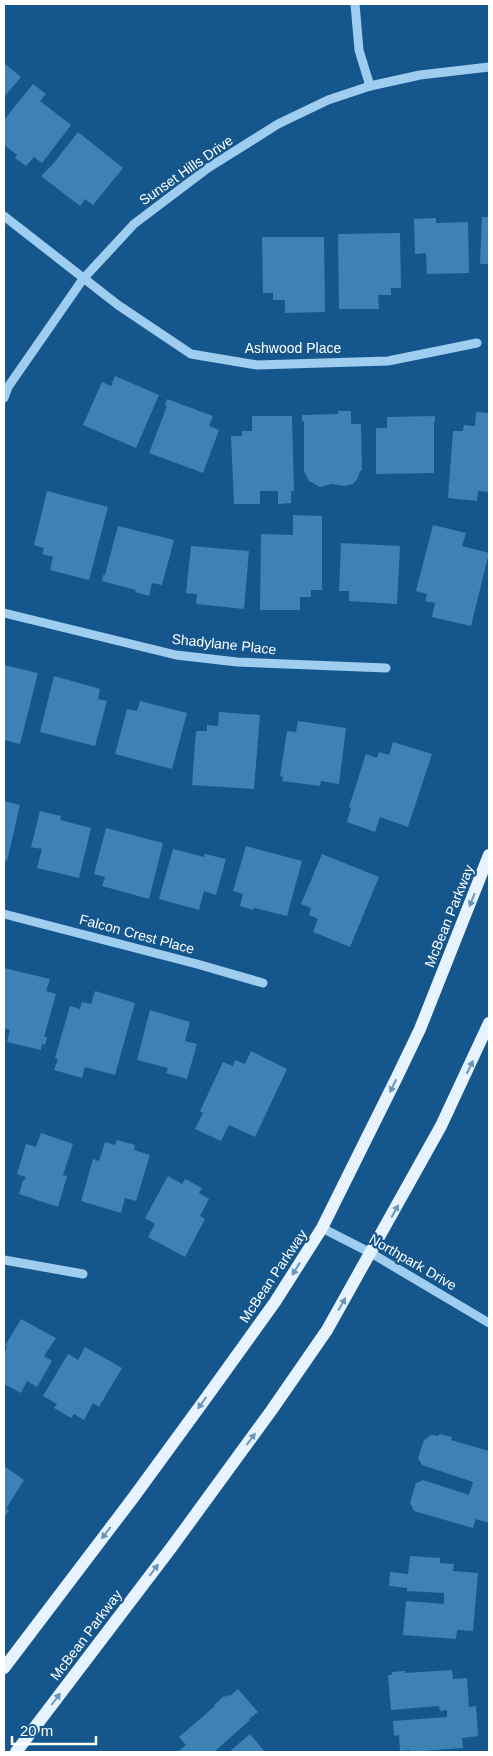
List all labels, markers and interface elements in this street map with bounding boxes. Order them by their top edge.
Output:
street label: Sunset Hills Drive [136,132,236,208]
street label: Ashwood Place [245,340,341,356]
street label: Shadylane Place [171,631,277,657]
street label: McBean Parkway [421,863,477,969]
one-way arrow [467,893,475,907]
street label: Falcon Crest Place [78,911,196,957]
one-way arrow [466,1060,474,1074]
one-way arrow [389,1079,397,1093]
one-way arrow [390,1204,399,1217]
street label: McBean Parkway [236,1226,310,1326]
street label: Northpark Drive [367,1231,460,1294]
one-way arrow [291,1263,300,1276]
one-way arrow [337,1298,346,1311]
one-way arrow [197,1396,208,1409]
one-way arrow [246,1432,256,1446]
one-way arrow [101,1526,111,1540]
one-way arrow [149,1564,160,1577]
street label: McBean Parkway [47,1587,125,1683]
one-way arrow [51,1693,62,1706]
scale bar [12,1714,96,1746]
text: 20 m [20,1722,53,1739]

